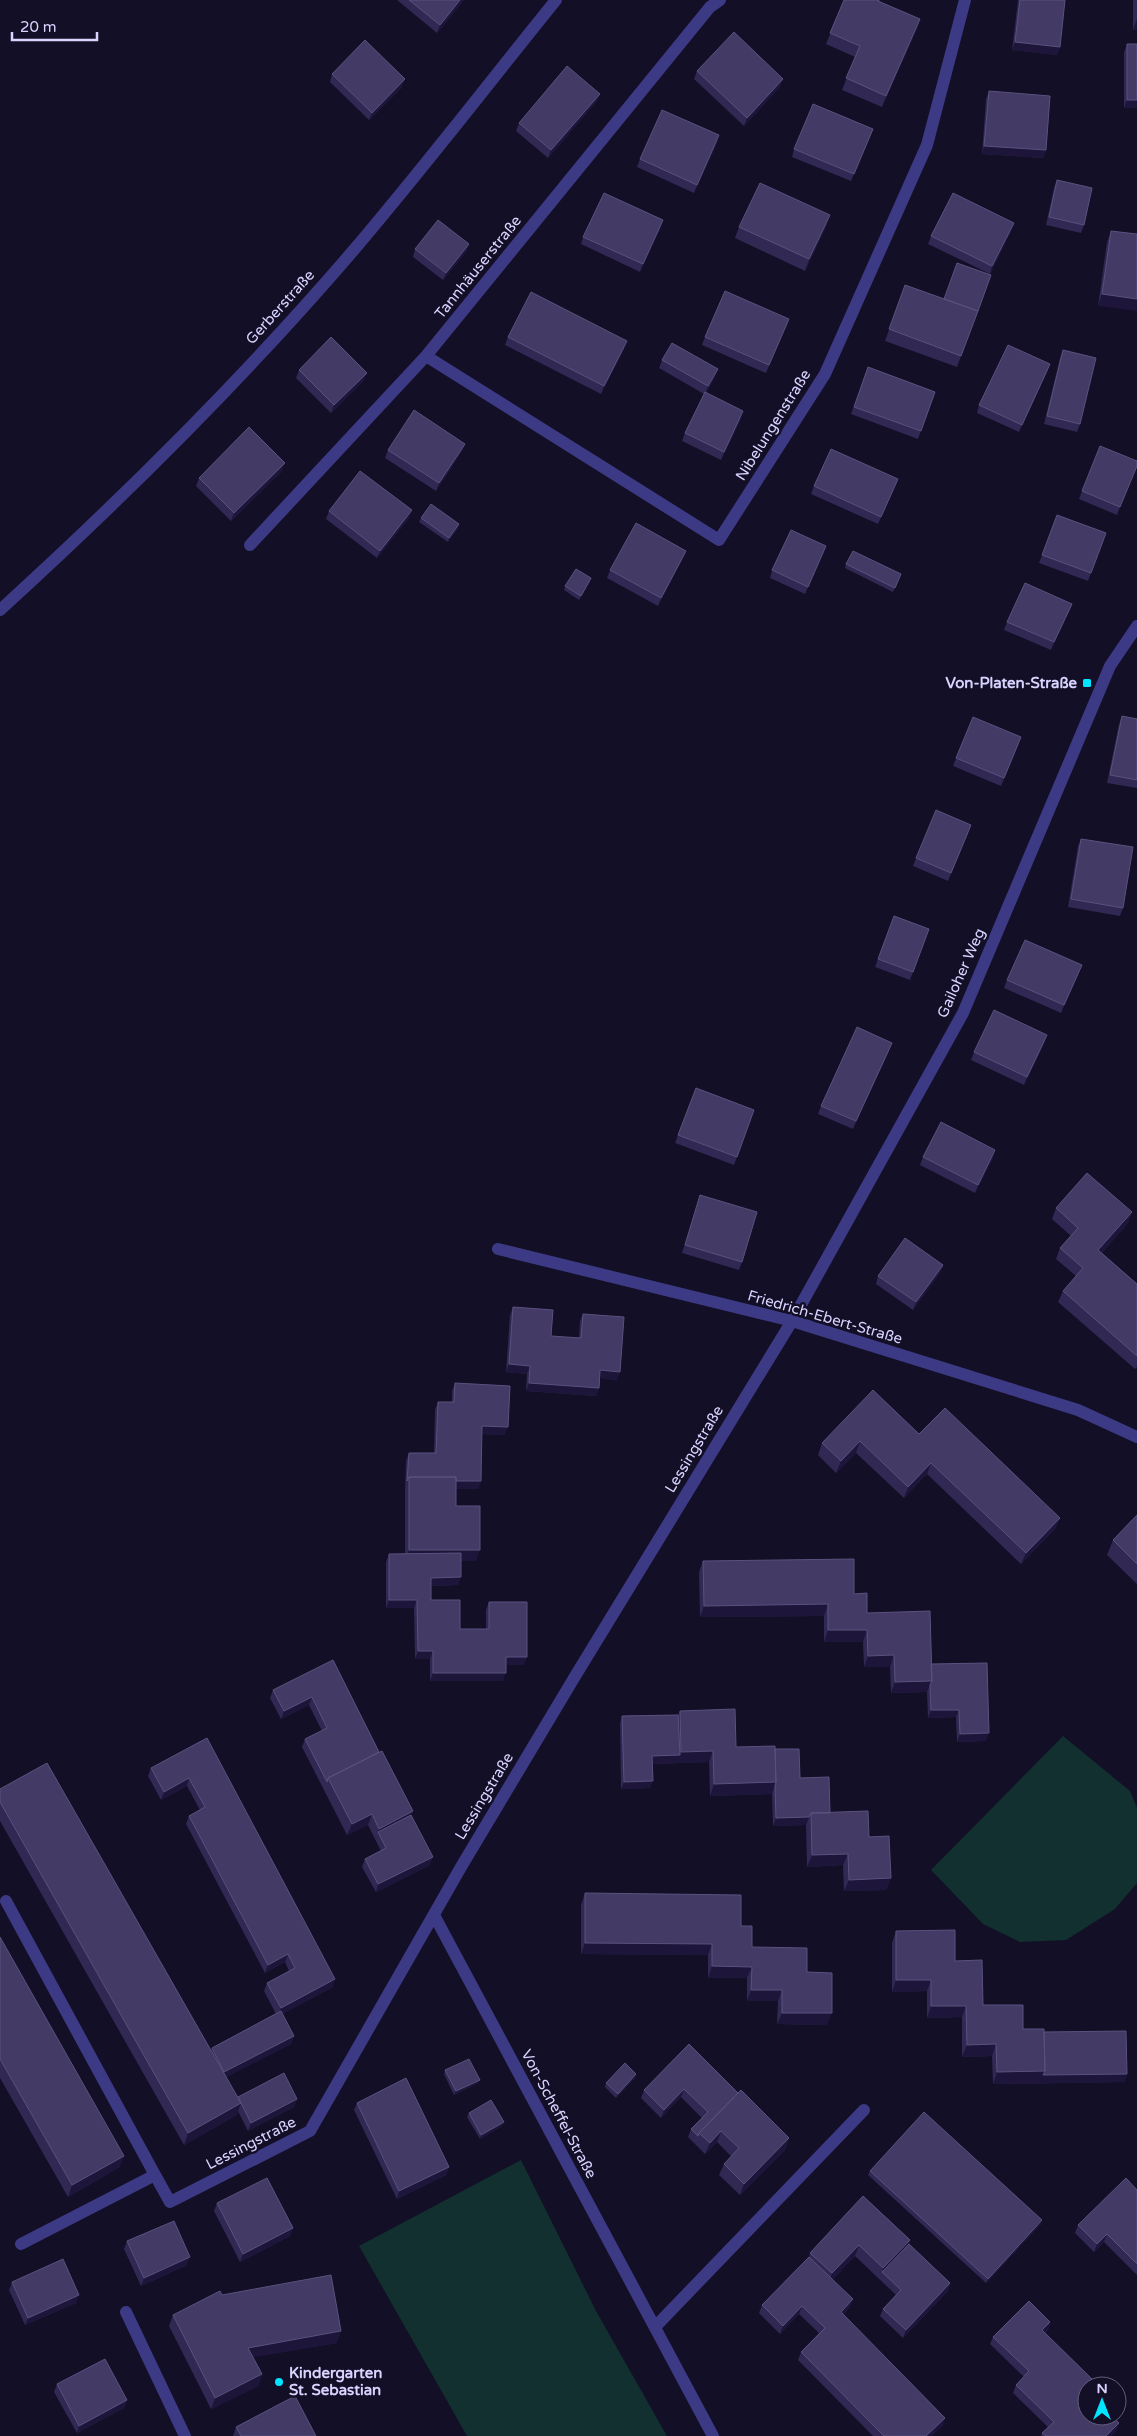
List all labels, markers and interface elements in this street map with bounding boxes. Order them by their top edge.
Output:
scale bar [12,10,98,42]
text: 20 m [20,18,57,36]
street label: Tannhäuserstraße [431,212,525,322]
street label: Gerberstraße [242,266,318,348]
street label: Nibelungenstraße [732,366,814,484]
place label: Von-Platen-Straße [946,674,1078,692]
marker: Von-Platen-Straße [1081,677,1093,689]
street label: Gailoher Weg [933,925,989,1021]
street label: Friedrich-Ebert-Straße [746,1286,904,1348]
street label: Lessingstraße [661,1402,727,1496]
street label: Lessingstraße [451,1749,517,1843]
street label: Von-Scheffel-Straße [517,2047,601,2181]
street label: Lessingstraße [203,2113,299,2173]
place label: Kindergarten St. Sebastian [289,2364,382,2399]
marker: Kindergarten St. Sebastian [273,2376,285,2388]
north arrow [1077,2376,1127,2426]
text: N [1096,2380,1108,2397]

